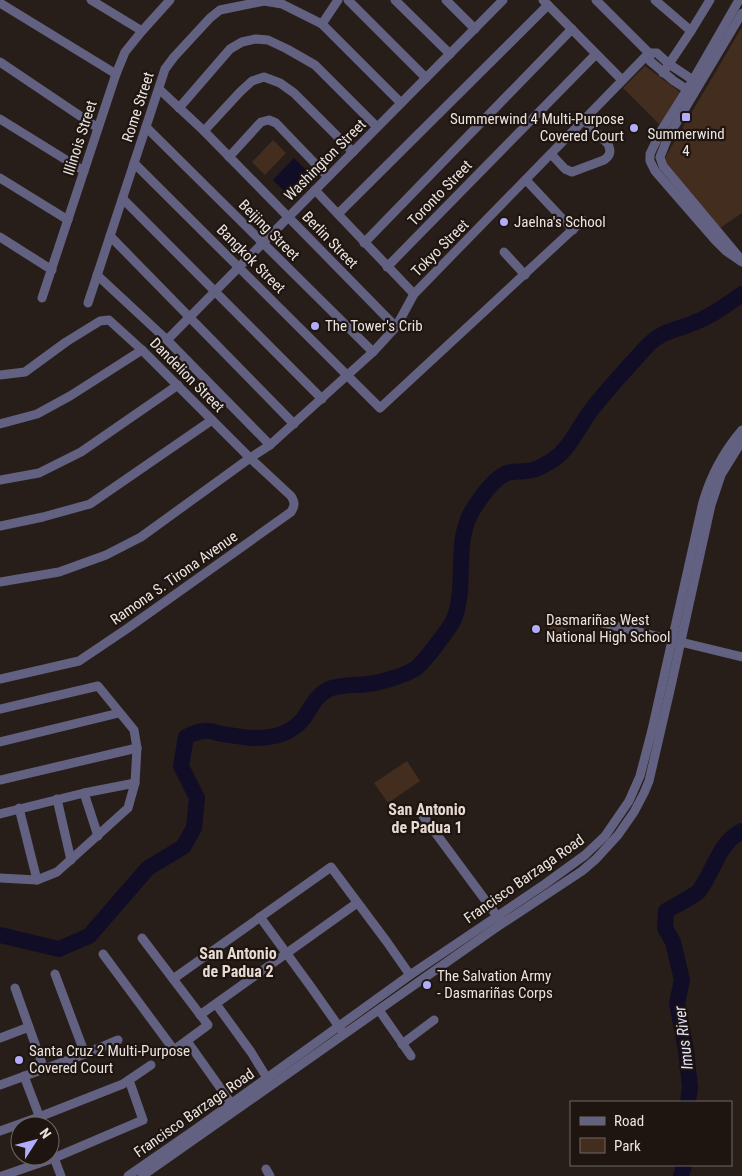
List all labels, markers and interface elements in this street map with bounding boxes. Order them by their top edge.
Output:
street label: Rome Street [118,70,158,144]
street label: Illinois Street [59,98,101,178]
place label: Summerwind 4 Multi-Purpose Covered Court [450,110,624,145]
marker: Summerwind 4 [680,111,692,123]
street label: Washington Street [280,115,370,205]
marker: Summerwind 4 Multi-Purpose Covered Court [628,122,640,134]
place label: Summerwind 4 [647,125,725,160]
street label: Toronto Street [404,156,476,230]
street label: Beijing Street [235,196,303,264]
street label: Berlin Street [298,208,362,272]
place label: Jaelna's School [514,213,606,231]
street label: Tokyo Street [408,216,472,280]
marker: Jaelna's School [498,216,510,228]
street label: Bangkok Street [213,221,289,297]
place label: The Tower's Crib [325,317,423,335]
marker: The Tower's Crib [309,320,321,332]
street label: Dandelion Street [146,334,228,416]
street label: Ramona S. Tirona Avenue [107,527,241,629]
place label: Dasmariñas West National High School [546,611,671,646]
marker: Dasmariñas West National High School [530,623,542,635]
district label: San Antonio de Padua 1 [388,800,466,837]
street label: Francisco Barzaga Road [460,831,588,927]
district label: San Antonio de Padua 2 [199,944,277,981]
place label: The Salvation Army - Dasmariñas Corps [437,967,553,1002]
marker: The Salvation Army - Dasmariñas Corps [421,979,433,991]
water label: Imus River [670,1004,697,1071]
place label: Santa Cruz 2 Multi-Purpose Covered Court [29,1042,190,1077]
marker: Santa Cruz 2 Multi-Purpose Covered Court [13,1054,25,1066]
street label: Francisco Barzaga Road [130,1065,258,1161]
legend [570,1101,732,1166]
text: Road [614,1112,644,1130]
north arrow [10,1116,60,1166]
text: N [37,1125,55,1142]
text: Park [614,1137,641,1155]

